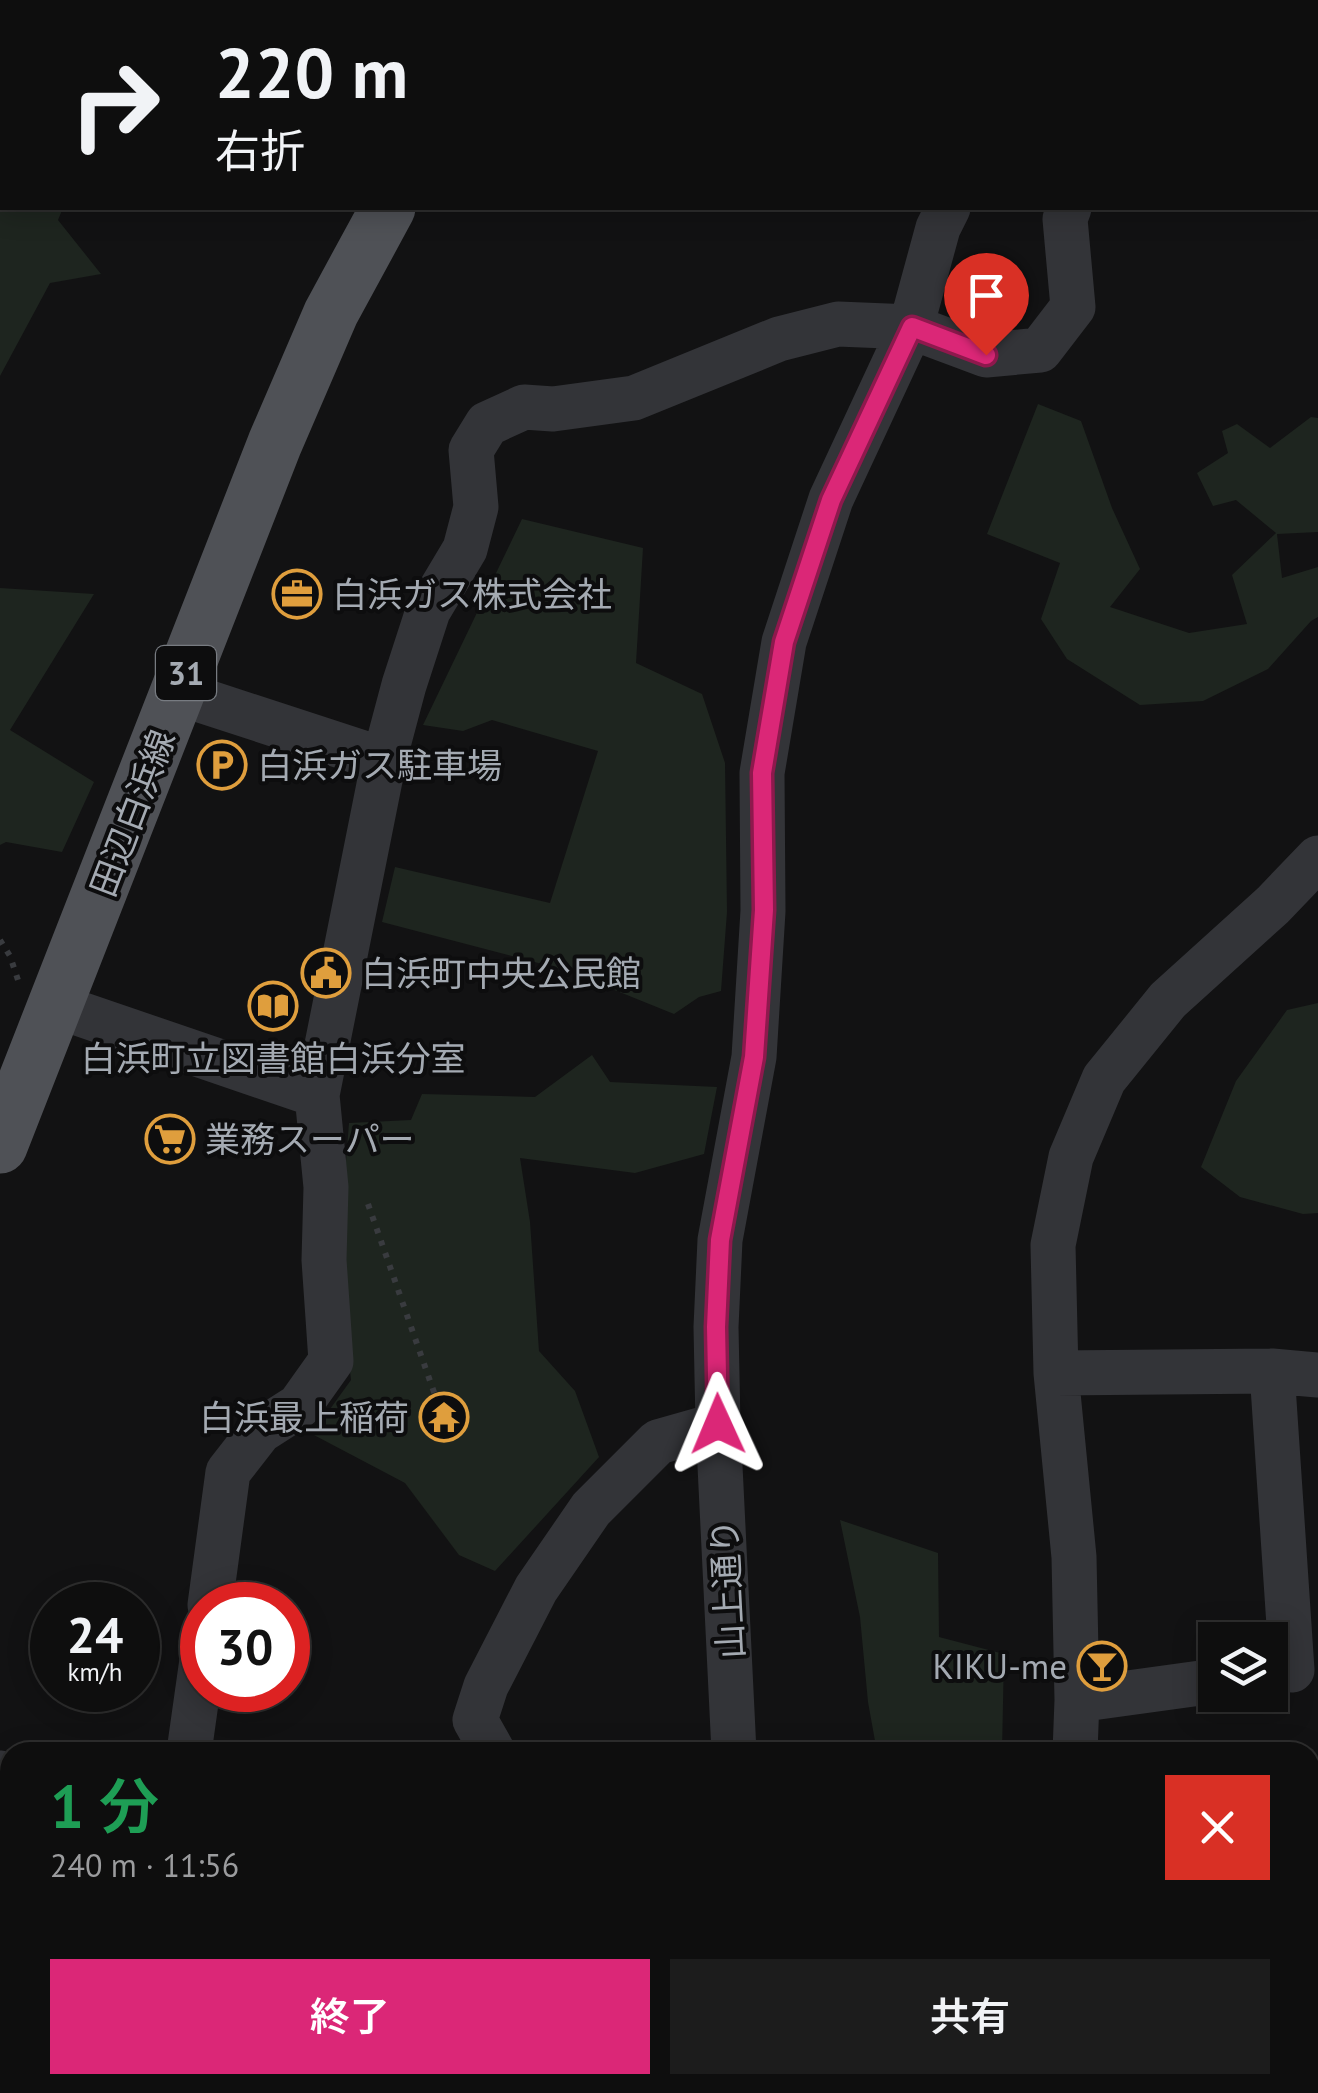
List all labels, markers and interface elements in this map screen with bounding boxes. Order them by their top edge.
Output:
text: 220 m [215,27,408,117]
icon: right [50,40,180,170]
text: 右折 [215,121,305,179]
pin [944,253,1029,356]
icon: arrive [959,268,1014,323]
office icon: 白浜ガス株式会社 [271,568,323,620]
place label: 白浜ガス株式会社 [332,571,612,617]
road number: 31 [156,646,216,700]
street label: 田辺白浜線 [79,723,185,903]
parking icon: 白浜ガス駐車場 [196,739,248,791]
place label: 白浜ガス駐車場 [257,742,502,788]
public building icon: 白浜町中央公民館 [300,947,352,999]
place label: 白浜町中央公民館 [361,950,641,996]
library icon: 白浜町立図書館白浜分室 [247,980,299,1032]
place label: 白浜町立図書館白浜分室 [80,1035,466,1081]
supermarket icon: 業務スーパー [144,1113,196,1165]
place label: 業務スーパー [205,1116,415,1162]
position arrow [666,1372,770,1476]
temple icon: 白浜最上稲荷 [418,1391,470,1443]
place label: 白浜最上稲荷 [199,1394,409,1440]
street label: 山上通り [700,1518,754,1660]
speed limit sign: 30 [180,1582,310,1712]
text: 24 [67,1602,123,1667]
map controls [1198,1622,1288,1712]
button: layers [1198,1622,1288,1712]
bar icon: KIKU-me [1076,1640,1128,1692]
place label: KIKU-me [932,1643,1067,1689]
text: km/h [68,1656,122,1688]
text: 1 分 [50,1767,159,1845]
button: close [1165,1775,1270,1880]
text: 240 m · 11:56 [50,1844,239,1886]
button: 終了 [50,1959,650,2074]
button: 共有 [670,1959,1270,2074]

